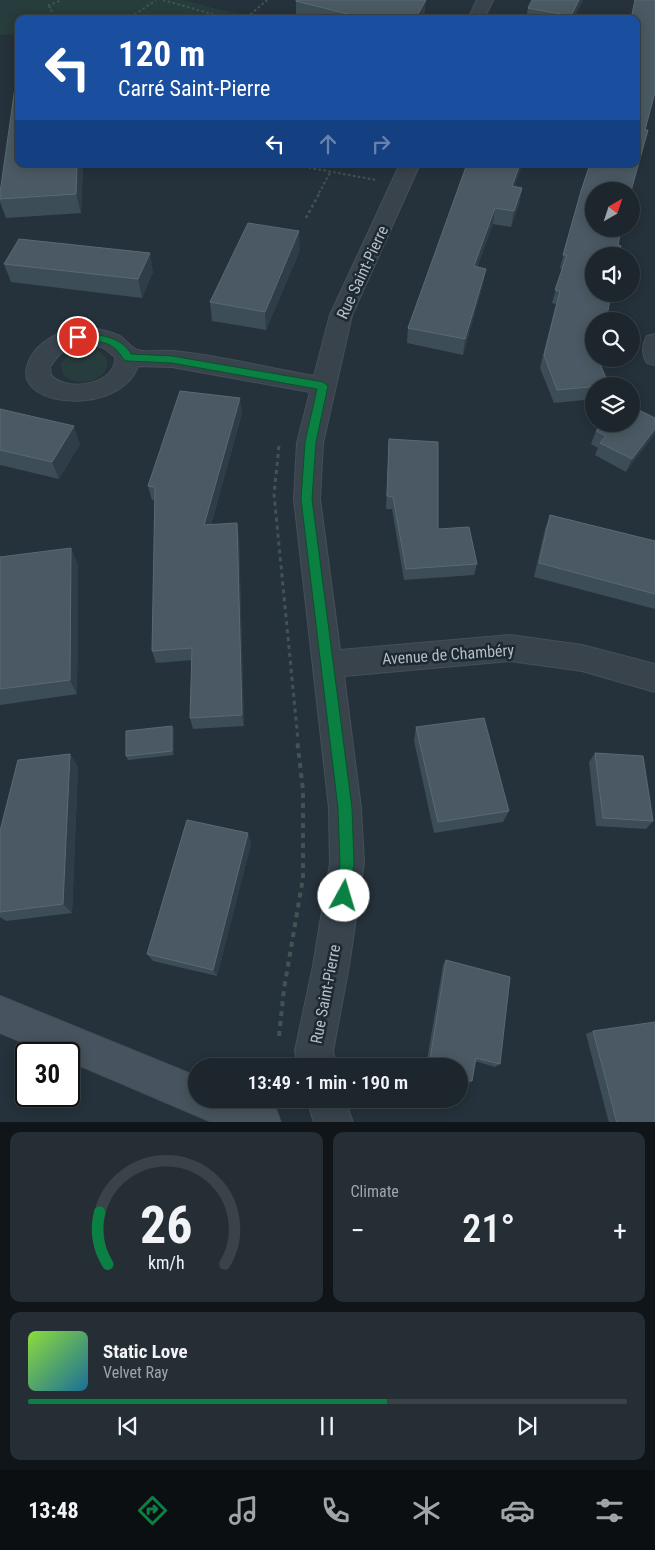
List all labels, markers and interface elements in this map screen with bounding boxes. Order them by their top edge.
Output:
text: 120 m [118,34,205,75]
icon: left [35,35,100,100]
text: Carré Saint-Pierre [118,76,270,101]
icon: left [261,130,289,158]
icon: ahead [314,130,342,158]
icon: right [367,130,395,158]
north arrow [585,182,640,238]
map controls [585,182,640,432]
street label: Rue Saint-Pierre [333,223,392,322]
button: sound [585,247,640,302]
button: search [585,312,640,367]
pin [57,316,99,358]
icon: arrive [64,323,92,351]
button: layers [585,377,640,432]
street label: Avenue de Chambéry [381,640,515,669]
position arrow [317,869,369,921]
street label: Rue Saint-Pierre [307,943,344,1045]
speed limit sign: 30 [15,1042,80,1107]
text: 13:49 · 1 min · 190 m [248,1071,408,1094]
text: Climate [351,1182,399,1201]
text: 26 [140,1195,193,1256]
text: 21° [462,1207,515,1251]
text: − [351,1214,365,1247]
text: + [613,1214,627,1247]
text: km/h [148,1252,185,1273]
text: Static Love [103,1340,188,1363]
text: Velvet Ray [103,1363,168,1382]
icon: previous [114,1412,142,1440]
icon: pause [313,1412,341,1440]
icon: next [513,1412,541,1440]
icon: directions [135,1493,170,1528]
icon: music [226,1493,261,1528]
icon: phone [318,1493,353,1528]
icon: climate [409,1493,444,1528]
icon: car [500,1493,535,1528]
icon: filters [592,1493,627,1528]
text: 13:48 [28,1498,79,1523]

